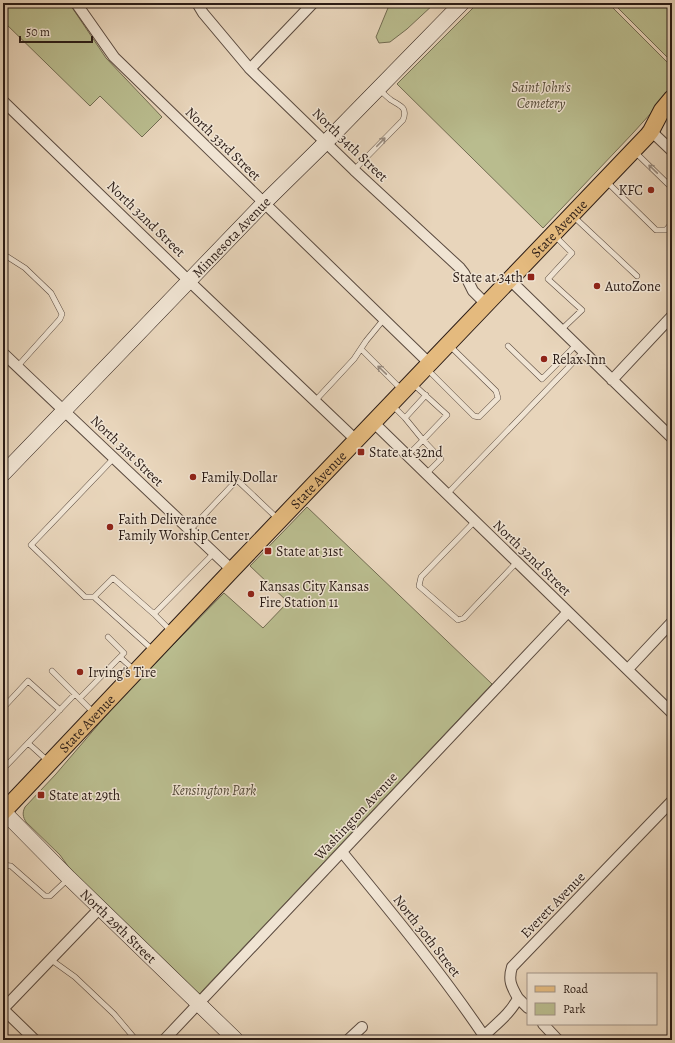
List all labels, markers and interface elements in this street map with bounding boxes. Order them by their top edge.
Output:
scale bar [20,18,92,44]
text: 50 m [26,24,50,40]
park label: Saint John's Cemetery [511,78,571,113]
street label: North 33rd Street [181,103,265,185]
street label: North 34th Street [308,104,392,186]
one-way arrow [377,137,386,147]
one-way arrow [648,164,658,174]
street label: North 32nd Street [103,177,190,261]
place label: KFC [618,181,643,200]
marker: KFC [646,185,656,195]
street label: Minnesota Avenue [188,192,275,282]
street label: State Avenue [526,195,591,262]
place label: State at 34th [453,268,524,287]
marker: State at 34th [526,272,536,282]
place label: AutoZone [604,277,661,296]
marker: AutoZone [592,281,602,291]
place label: Relax Inn [552,350,606,369]
marker: Relax Inn [539,354,549,364]
one-way arrow [377,365,387,375]
street label: North 31st Street [86,411,168,491]
place label: State at 32nd [369,443,443,462]
street label: State Avenue [286,446,351,513]
marker: State at 32nd [356,447,366,457]
place label: Family Dollar [201,468,278,487]
marker: Family Dollar [188,472,198,482]
place label: Faith Deliverance Family Worship Center [118,510,250,545]
street label: North 32nd Street [489,516,576,600]
marker: Faith Deliverance Family Worship Center [105,522,115,532]
place label: State at 31st [276,542,343,561]
marker: State at 31st [263,546,273,556]
place label: Kansas City Kansas Fire Station 11 [259,577,369,612]
marker: Kansas City Kansas Fire Station 11 [246,589,256,599]
place label: Irving's Tire [88,663,156,682]
marker: Irving's Tire [75,667,85,677]
street label: State Avenue [55,690,119,757]
street label: Washington Avenue [310,768,402,865]
park label: Kensington Park [172,781,256,800]
place label: State at 29th [49,786,121,805]
marker: State at 29th [36,790,46,800]
street label: Everett Avenue [517,868,589,942]
street label: North 29th Street [76,885,161,968]
street label: North 30th Street [389,891,465,981]
legend [527,973,657,1025]
text: Road [563,981,589,997]
text: Park [563,1001,586,1017]

